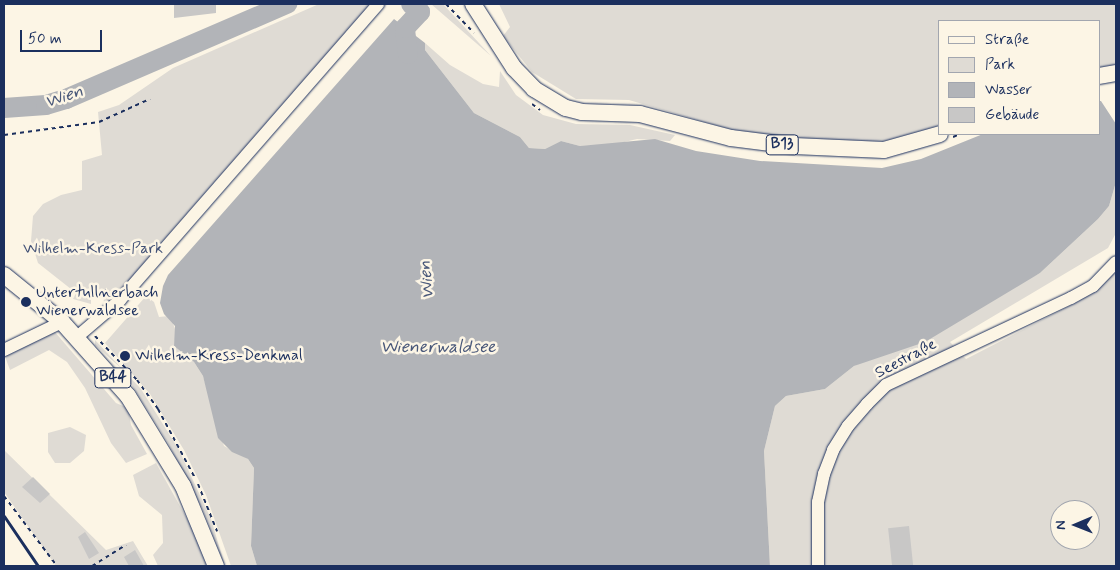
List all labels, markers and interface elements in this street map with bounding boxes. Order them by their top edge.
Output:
scale bar [22,20,105,52]
legend [938,20,1100,135]
text: 50 m [28,29,62,49]
text: Straße [985,30,1029,50]
text: Park [985,55,1015,75]
text: Wasser [985,80,1032,100]
water label: Wien [42,81,86,113]
text: Gebäude [985,105,1039,125]
road number: B13 [764,132,800,158]
park label: Wilhelm-Kress-Park [23,239,163,259]
water label: Wien [415,260,439,300]
place label: Untertullnerbach Wienerwaldsee [36,283,159,321]
marker: Untertullnerbach Wienerwaldsee [20,296,32,308]
street label: Seestraße [872,335,940,383]
water label: Wienerwaldsee [380,336,496,358]
place label: Wilhelm-Kress-Denkmal [135,346,303,366]
marker: Wilhelm-Kress-Denkmal [119,350,131,362]
road number: B44 [94,366,132,390]
north arrow [1050,500,1100,550]
text: N [1052,520,1070,530]

